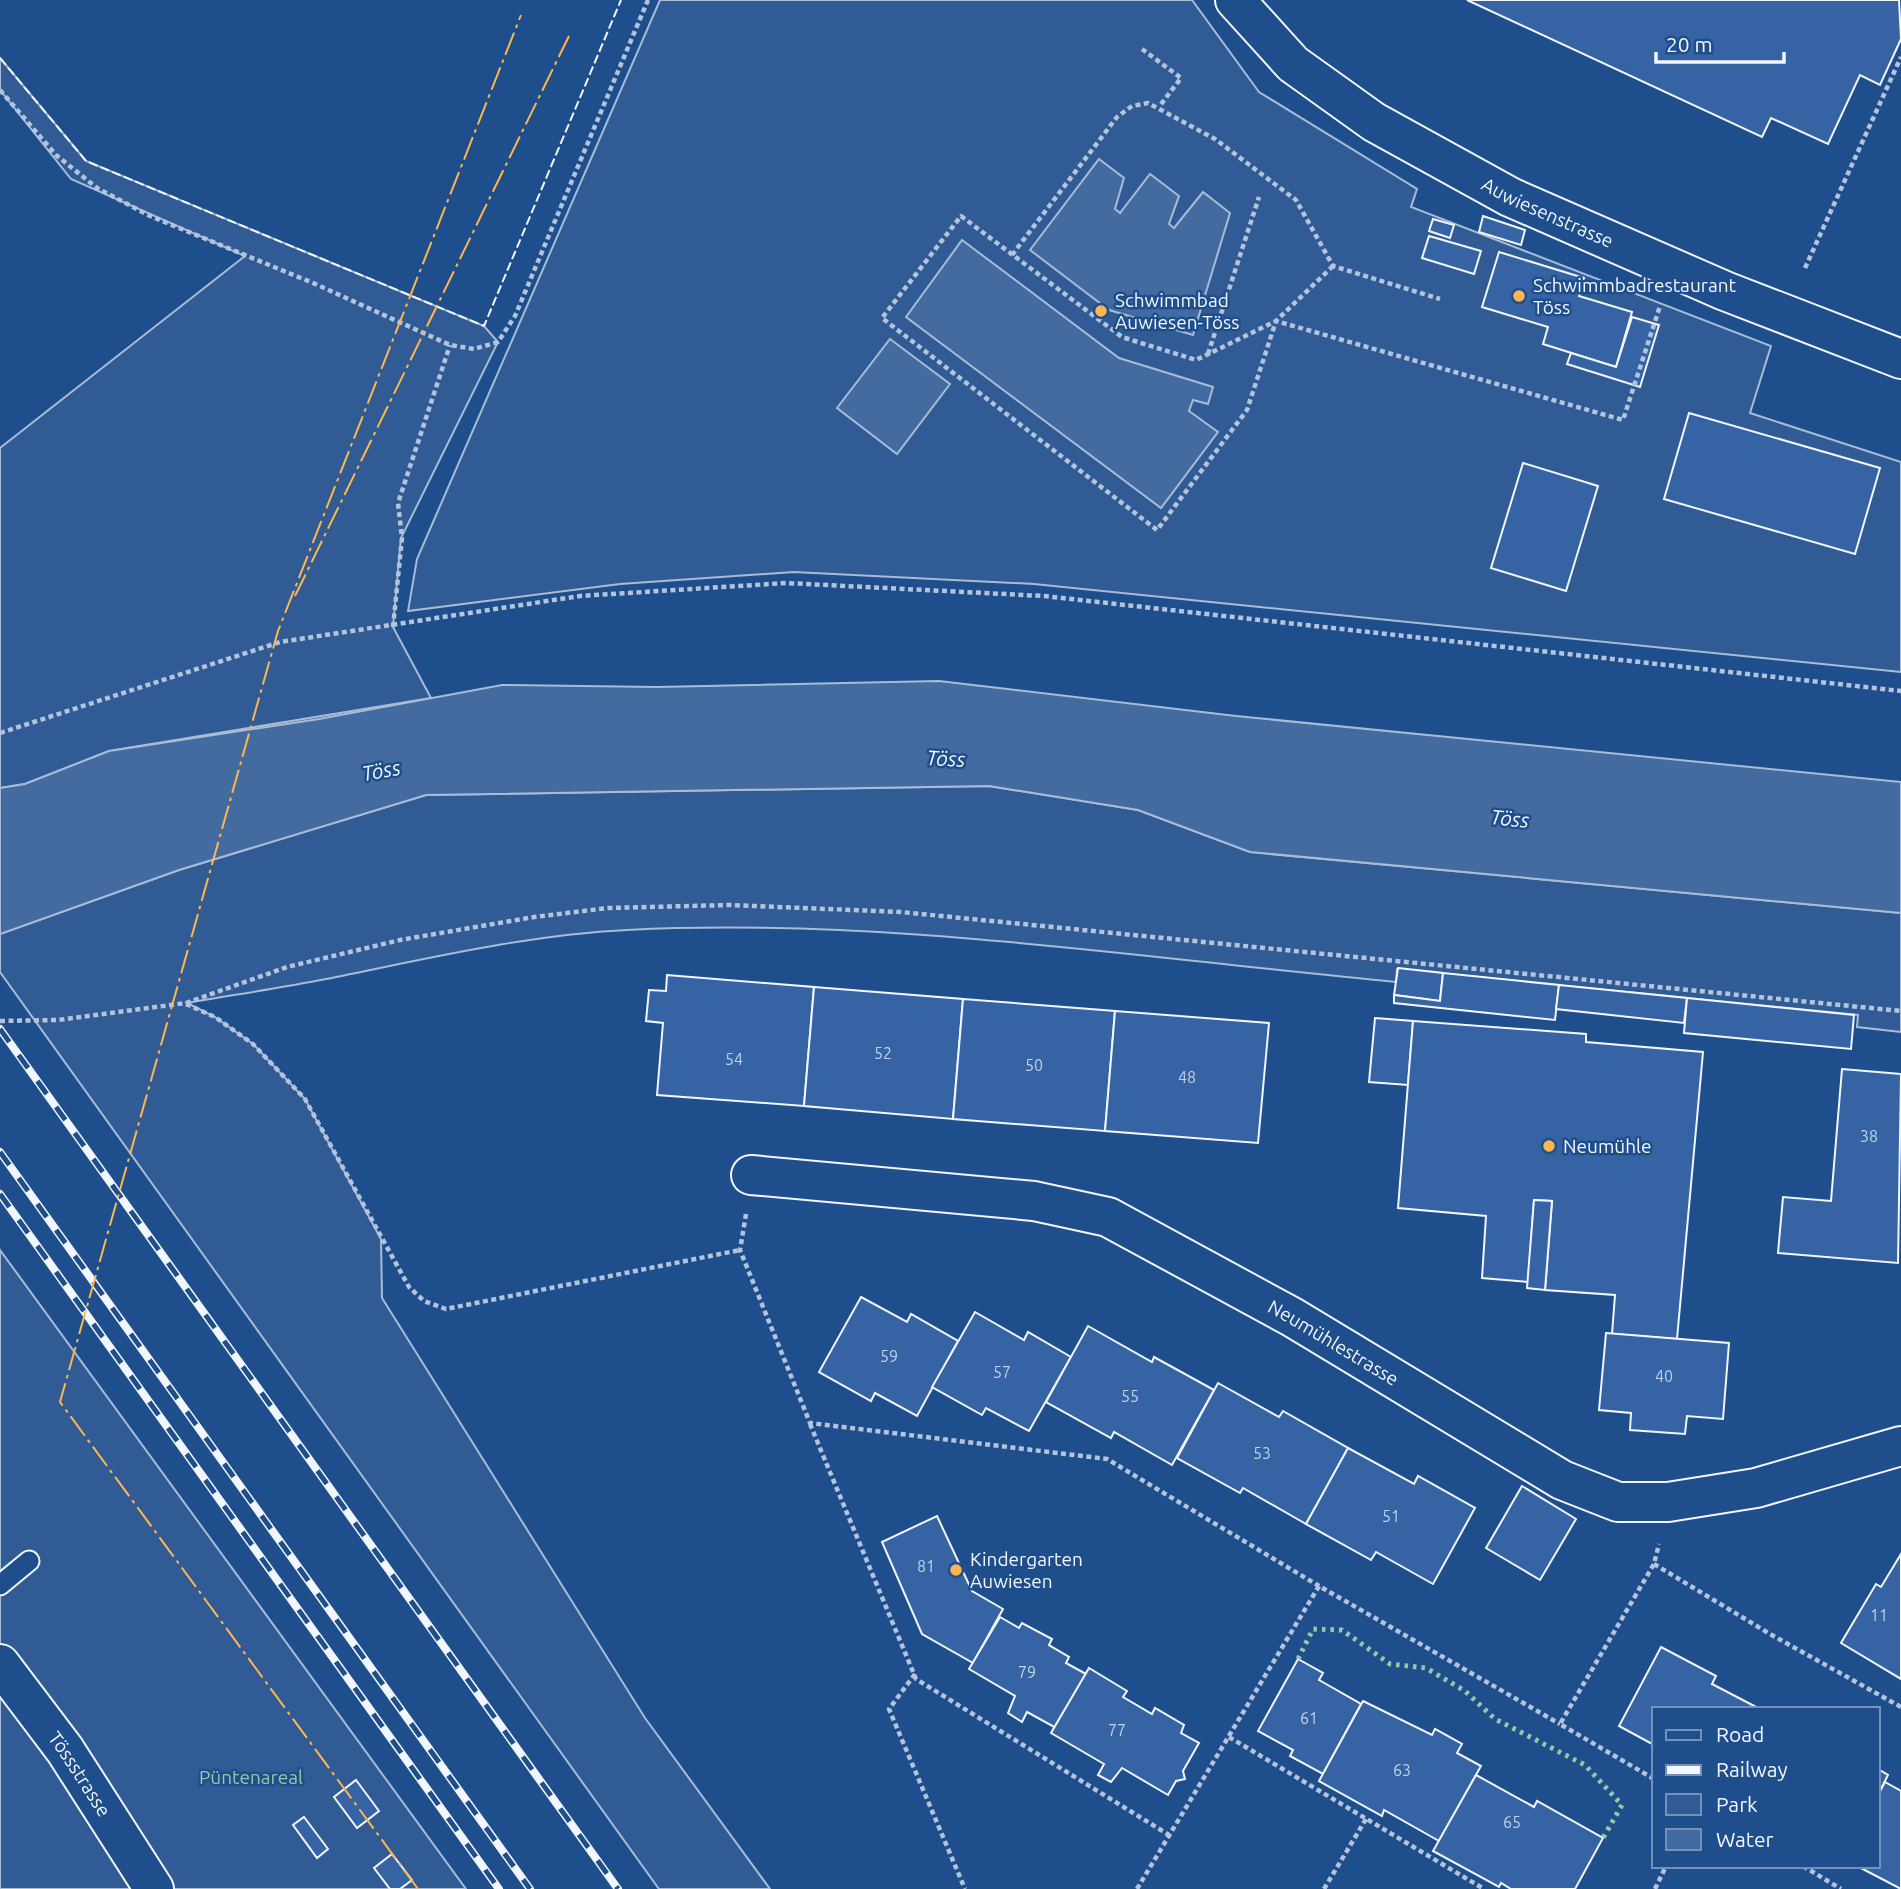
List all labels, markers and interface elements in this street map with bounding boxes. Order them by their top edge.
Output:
scale bar [1656,21,1784,65]
text: 20 m [1666,32,1713,56]
street label: Auwiesenstrasse [1478,173,1617,252]
place label: Schwimmbadrestaurant Töss [1533,274,1737,318]
marker: Schwimmbadrestaurant Töss [1511,288,1527,304]
place label: Schwimmbad Auwiesen-Töss [1115,289,1240,333]
marker: Schwimmbad Auwiesen-Töss [1093,303,1109,319]
water label: Töss [926,745,966,771]
water label: Töss [360,755,402,785]
water label: Töss [1489,804,1531,832]
house number: 52 [874,1044,892,1062]
house number: 54 [725,1050,743,1068]
house number: 50 [1025,1056,1043,1074]
house number: 48 [1178,1068,1196,1086]
house number: 38 [1860,1127,1878,1145]
place label: Neumühle [1563,1135,1651,1157]
marker: Neumühle [1541,1138,1557,1154]
street label: Neumühlestrasse [1264,1295,1403,1390]
house number: 59 [880,1347,898,1365]
house number: 57 [993,1363,1011,1381]
house number: 40 [1655,1367,1673,1385]
house number: 55 [1121,1387,1139,1405]
house number: 53 [1253,1444,1271,1462]
house number: 51 [1382,1507,1400,1525]
place label: Kindergarten Auwiesen [970,1548,1083,1592]
house number: 81 [917,1557,935,1575]
marker: Kindergarten Auwiesen [948,1562,964,1578]
house number: 11 [1870,1606,1888,1624]
house number: 79 [1018,1663,1036,1681]
legend [1652,1707,1880,1868]
house number: 61 [1300,1709,1318,1727]
house number: 77 [1108,1721,1126,1739]
text: Road [1716,1722,1764,1746]
street label: Tössstrasse [44,1727,116,1821]
text: Railway [1716,1757,1788,1781]
house number: 63 [1393,1761,1411,1779]
park label: Püntenareal [199,1766,303,1788]
text: Park [1716,1792,1758,1816]
house number: 65 [1503,1813,1521,1831]
text: Water [1716,1827,1774,1851]

